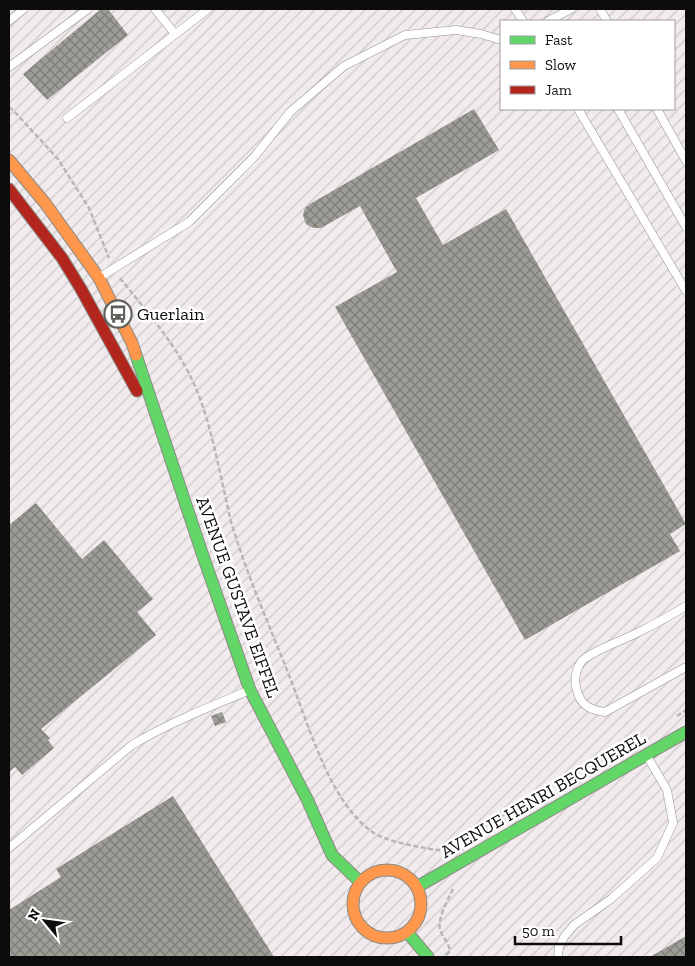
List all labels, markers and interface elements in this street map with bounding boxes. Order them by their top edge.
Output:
legend [500,20,675,110]
text: Fast [545,31,573,49]
text: Slow [545,56,577,74]
text: Jam [545,81,572,99]
bus stop icon: Guerlain [103,299,133,329]
place label: Guerlain [137,303,205,325]
street label: AVENUE GUSTAVE EIFFEL [191,493,285,701]
street label: AVENUE HENRI BECQUEREL [437,727,650,863]
north arrow [20,896,70,946]
text: N [24,906,44,924]
scale bar [515,914,621,946]
text: 50 m [522,922,555,940]

